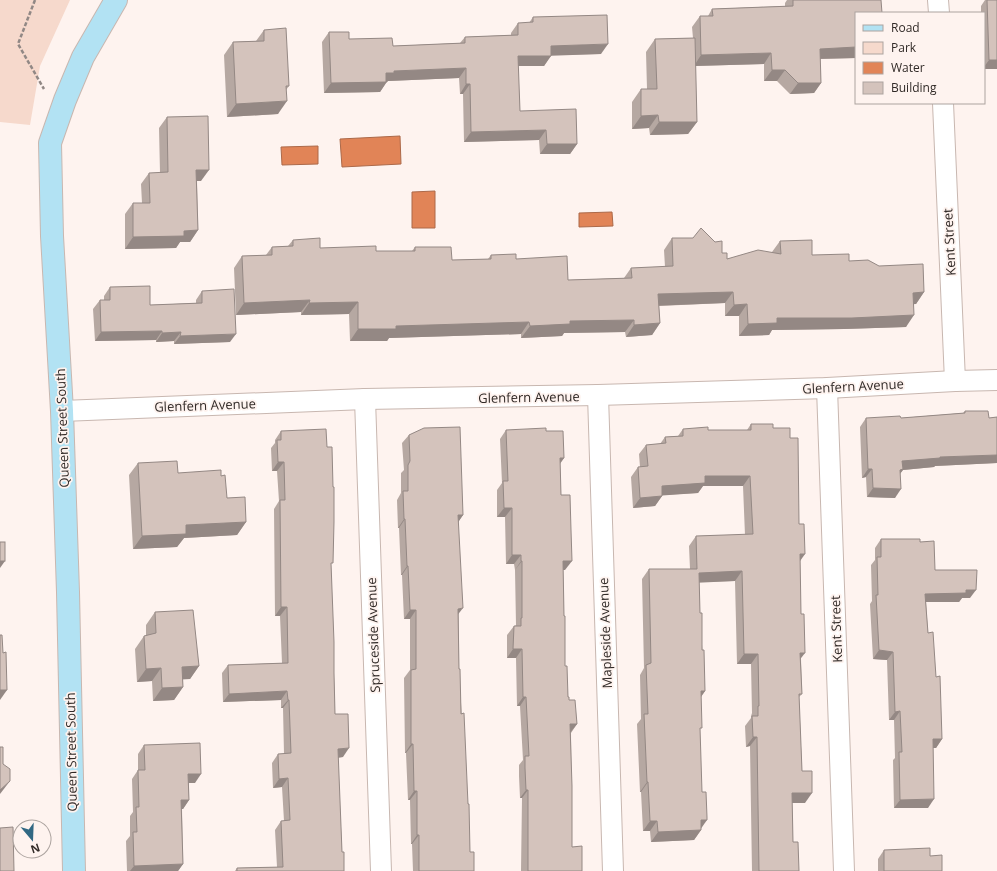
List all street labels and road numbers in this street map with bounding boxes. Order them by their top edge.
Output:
street label: Kent Street [938,207,960,276]
street label: Queen Street South [51,368,73,488]
street label: Glenfern Avenue [802,374,904,398]
street label: Glenfern Avenue [478,387,580,407]
street label: Glenfern Avenue [154,394,256,416]
street label: Spruceside Avenue [362,577,384,693]
street label: Mapleside Avenue [594,577,616,689]
street label: Kent Street [826,595,846,663]
street label: Queen Street South [61,692,81,812]

